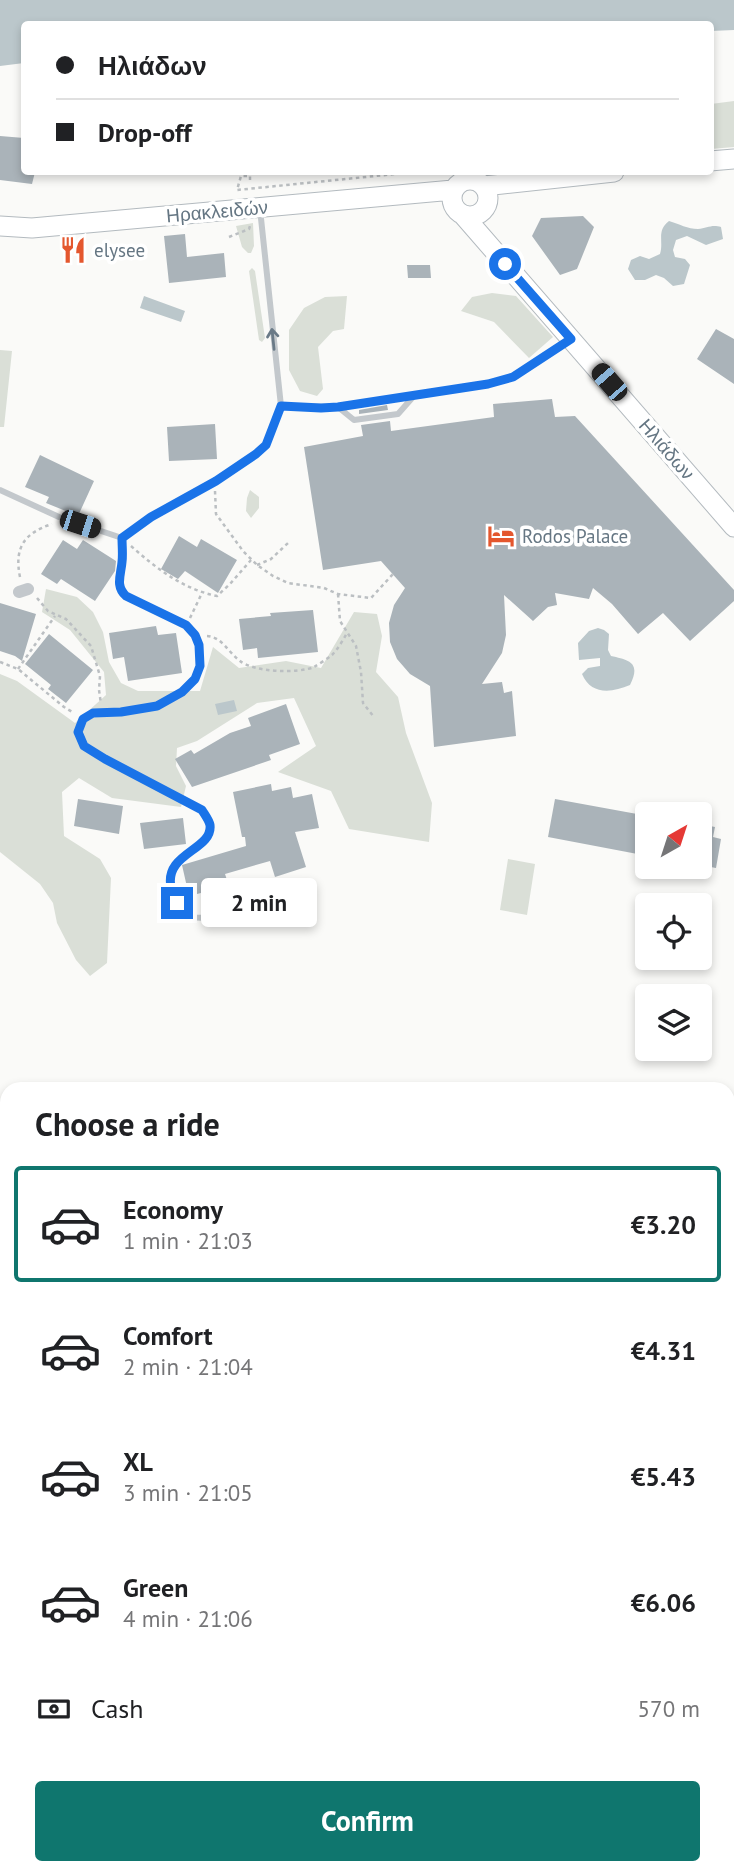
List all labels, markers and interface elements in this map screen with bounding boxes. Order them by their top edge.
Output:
text: Ηλιάδων [98,49,207,82]
text: Drop-off [98,116,192,149]
street label: Ηρακλειδών [165,195,269,227]
restaurant icon: elysee [58,235,88,265]
place label: elysee [94,238,145,262]
route start [489,248,521,280]
one-way arrow [266,328,279,350]
car [588,359,631,405]
street label: Ηλιάδων [634,413,700,485]
car [57,508,104,540]
hotel icon: Rodos Palace [486,521,516,551]
place label: Rodos Palace [522,524,628,548]
north arrow [635,802,712,878]
map controls [635,802,712,1061]
callout: 2 min [202,878,317,928]
route end [161,887,193,919]
text: 2 min [231,888,287,917]
button: locate [635,893,712,970]
button: layers [635,984,712,1061]
text: Choose a ride [35,1103,220,1145]
icon: car [39,1193,102,1256]
text: Economy [123,1193,223,1226]
text: €3.20 [631,1208,696,1241]
text: 1 min · 21:03 [123,1226,253,1255]
icon: car [39,1319,102,1382]
text: Comfort [123,1319,213,1352]
text: €4.31 [631,1334,696,1367]
text: 2 min · 21:04 [123,1352,253,1381]
icon: car [39,1445,102,1508]
text: XL [123,1445,153,1478]
text: €5.43 [631,1460,696,1493]
text: 3 min · 21:05 [123,1478,253,1507]
icon: car [39,1571,102,1634]
text: Green [123,1571,188,1604]
text: €6.06 [631,1586,696,1619]
text: 4 min · 21:06 [123,1604,253,1633]
icon: cash [35,1690,73,1728]
text: Cash [91,1692,143,1725]
text: 570 m [638,1694,700,1723]
button: Confirm [35,1781,700,1861]

